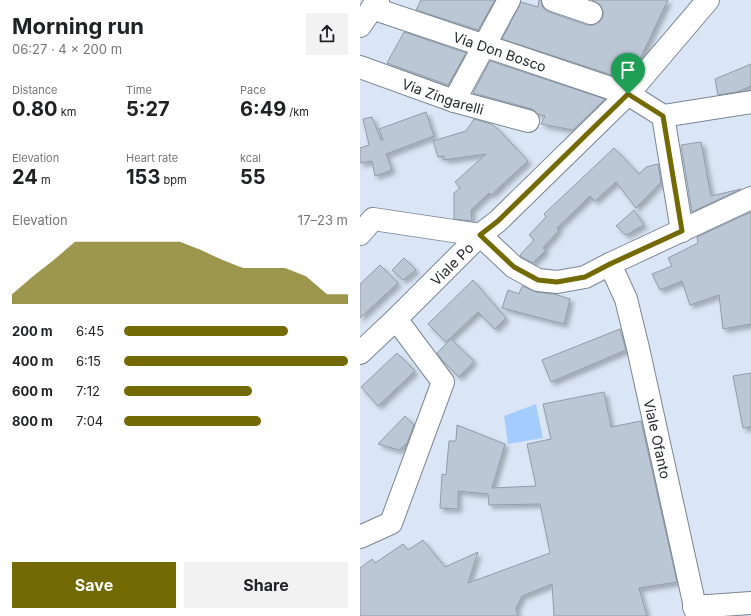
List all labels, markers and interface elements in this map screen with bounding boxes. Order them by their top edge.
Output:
text: Morning run [12,13,144,39]
button: share [306,13,348,55]
street label: Via Don Bosco [451,27,549,74]
text: 06:27 · 4 × 200 m [12,41,122,57]
pin [611,53,645,94]
icon: arrive [617,59,639,81]
street label: Via Zingarelli [400,74,486,117]
text: Distance [12,83,57,97]
text: Time [126,83,152,97]
text: Pace [240,83,266,97]
text: 0.80 [12,97,58,121]
text: 5:27 [126,97,170,121]
text: 6:49 [240,97,286,121]
text: km [58,105,76,119]
text: /km [286,105,309,119]
text: Elevation [12,151,59,165]
text: Heart rate [126,151,178,165]
text: kcal [240,151,261,165]
text: 24 [12,165,38,189]
text: 153 [126,165,160,189]
text: 55 [240,165,266,189]
text: m [38,173,51,187]
text: bpm [160,173,187,187]
text: Elevation [12,212,68,228]
text: 17–23 m [298,212,348,228]
street label: Viale Po [426,239,476,289]
text: 200 m [12,323,53,339]
text: 6:45 [76,323,104,339]
text: 400 m [12,353,53,369]
text: 6:15 [76,353,101,369]
text: 600 m [12,383,53,399]
text: 7:12 [76,383,100,399]
street label: Viale Ofanto [641,397,675,480]
text: 800 m [12,413,53,429]
text: 7:04 [76,413,103,429]
button: Save [12,562,176,608]
button: Share [184,562,348,608]

